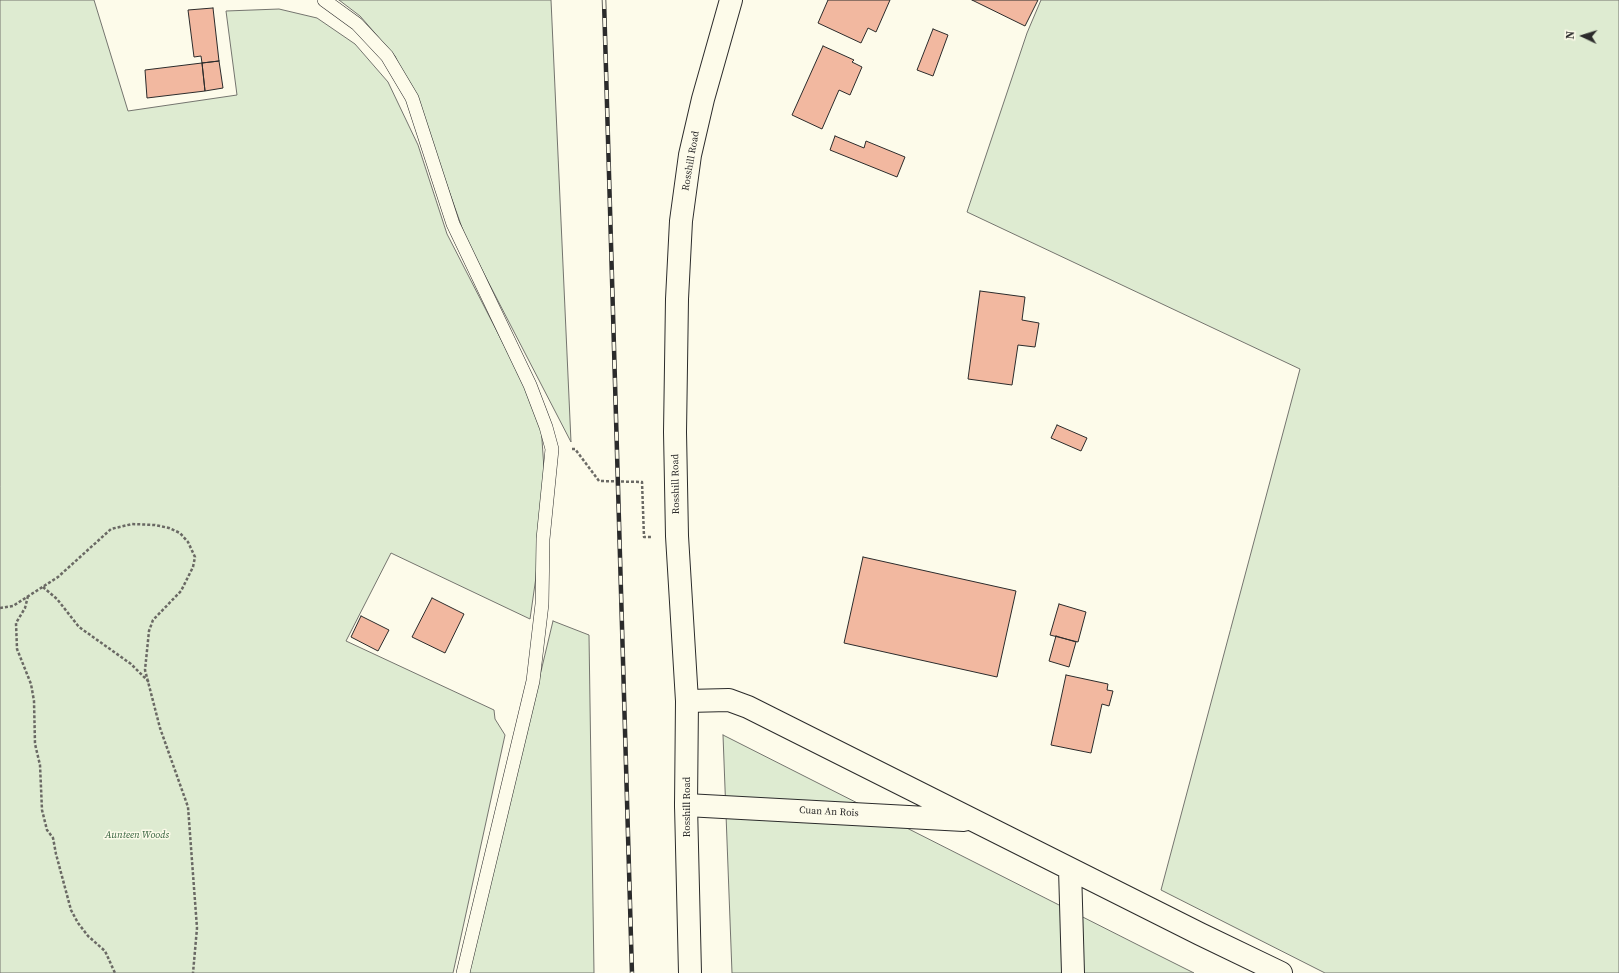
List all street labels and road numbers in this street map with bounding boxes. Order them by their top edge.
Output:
street label: Rosshill Road [680,130,702,192]
street label: Rosshill Road [669,454,683,514]
street label: Rosshill Road [681,777,693,837]
street label: Cuan An Rois [799,804,859,820]

